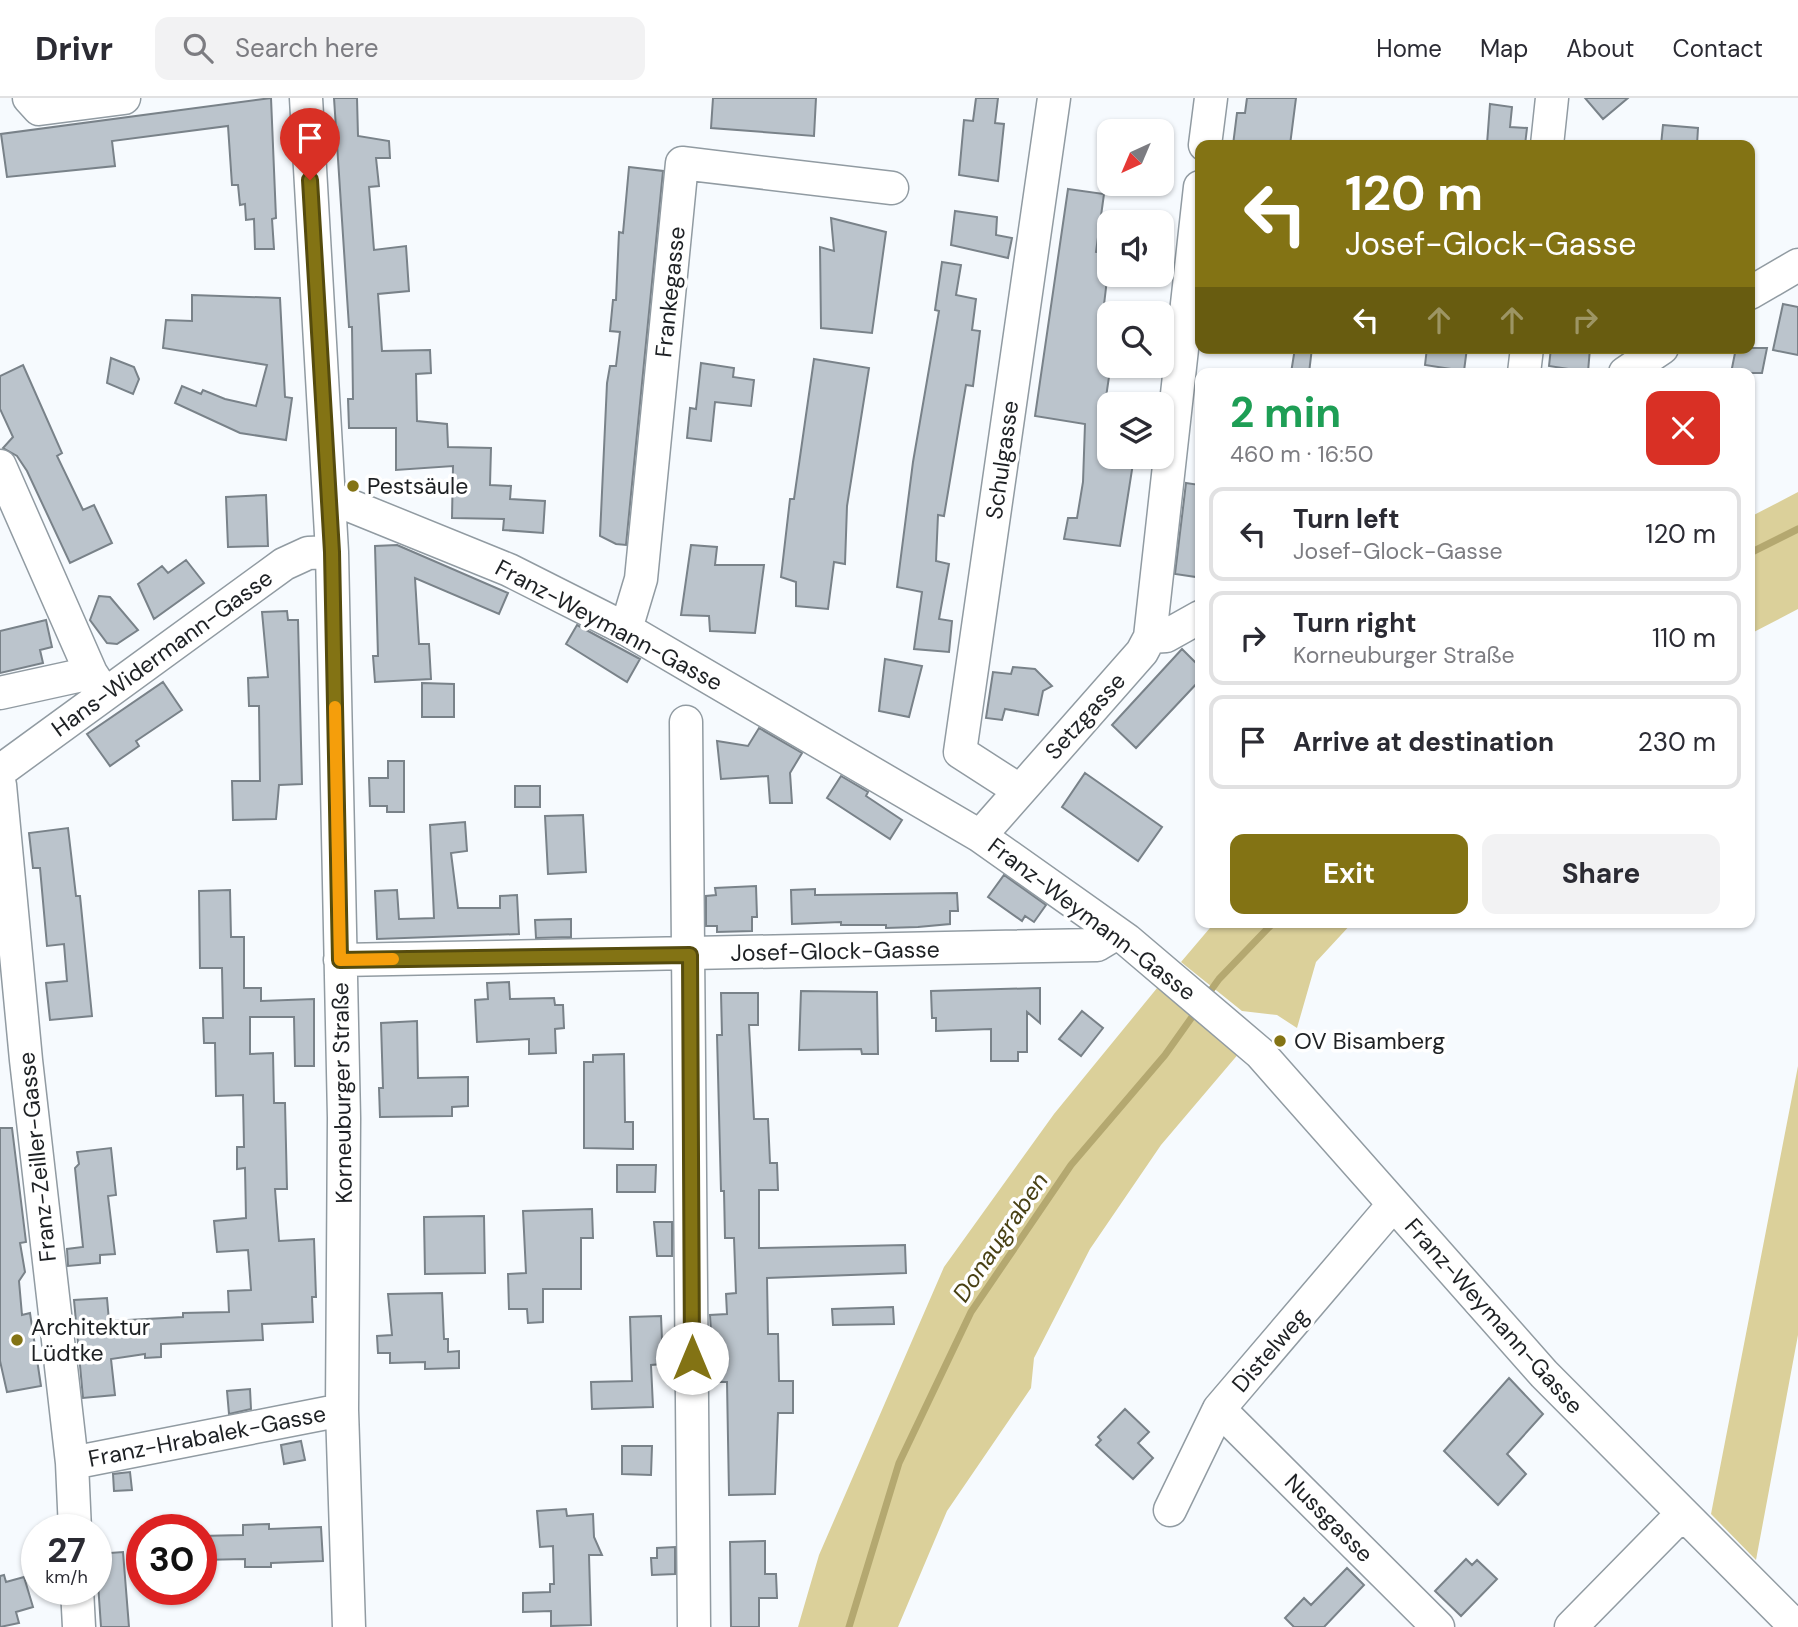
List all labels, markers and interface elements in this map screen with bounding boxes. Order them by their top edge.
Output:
search box [155,17,645,80]
text: Drivr [35,27,113,70]
icon: search [179,29,217,67]
text: Search here [235,31,378,65]
text: Home [1376,33,1442,64]
text: Map [1480,33,1528,64]
text: About [1566,33,1635,64]
text: Contact [1673,33,1763,64]
pin [280,108,340,180]
icon: arrive [291,119,329,157]
north arrow [1097,119,1174,196]
map controls [1097,119,1174,469]
text: 120 m [1345,161,1483,225]
icon: left [1230,168,1321,259]
button: sound [1097,210,1174,287]
text: Josef-Glock-Gasse [1345,223,1637,265]
street label: Frankegasse [648,225,692,359]
button: search [1097,301,1174,378]
icon: left [1347,301,1385,339]
icon: ahead [1420,301,1458,339]
icon: ahead [1493,301,1531,339]
icon: right [1566,301,1604,339]
text: 2 min [1230,385,1341,440]
button: close [1646,391,1720,465]
button: layers [1097,392,1174,469]
street label: Schulgasse [979,399,1025,521]
text: 460 m · 16:50 [1230,439,1374,469]
place label: Pestsäule [367,471,468,501]
marker: Pestsäule [345,478,361,494]
text: Turn left [1293,502,1400,536]
icon: left [1234,515,1272,553]
text: 120 m [1645,517,1716,551]
text: Josef-Glock-Gasse [1293,536,1503,566]
street label: Franz-Weymann-Gasse [490,552,728,698]
street label: Hans-Widermann-Gasse [46,563,278,743]
text: Turn right [1293,606,1417,640]
icon: right [1234,619,1272,657]
text: 110 m [1652,621,1716,655]
text: Korneuburger Straße [1293,640,1514,670]
street label: Setzgasse [1038,666,1132,766]
icon: arrive [1234,723,1272,761]
text: Arrive at destination [1293,725,1554,759]
text: 230 m [1638,725,1716,759]
street label: Franz-Weymann-Gasse [982,831,1202,1007]
button: Exit [1230,834,1468,914]
button: Share [1482,834,1720,914]
street label: Josef-Glock-Gasse [730,934,940,968]
street label: Korneuburger Straße [325,982,359,1204]
place label: OV Bisamberg [1294,1026,1445,1056]
marker: OV Bisamberg [1272,1033,1288,1049]
street label: Franz-Zeiller-Gasse [11,1051,63,1263]
water label: Donaugraben [945,1166,1055,1308]
street label: Franz-Weymann-Gasse [1398,1212,1590,1420]
street label: Distelweg [1225,1301,1315,1398]
place label: Architektur Lüdtke [31,1312,150,1368]
position arrow [655,1321,729,1395]
marker: Architektur Lüdtke [9,1332,25,1348]
street label: Franz-Hrabalek-Gasse [86,1398,328,1474]
street label: Nussgasse [1278,1467,1380,1569]
speed limit sign: 30 [126,1514,217,1605]
text: 27 [47,1527,86,1573]
text: km/h [45,1565,88,1589]

